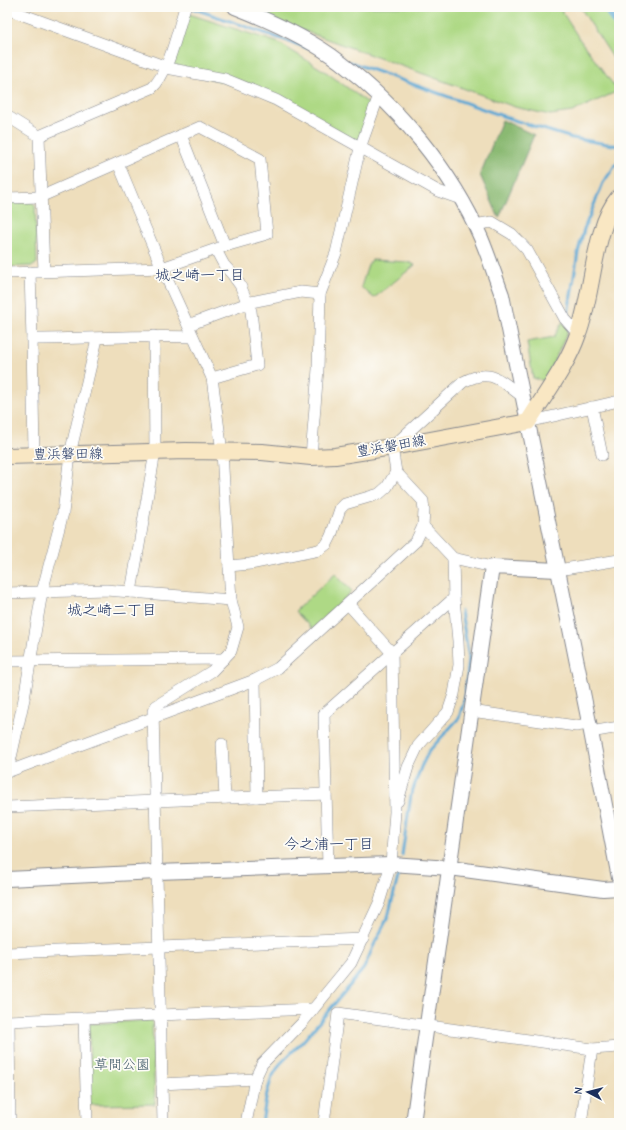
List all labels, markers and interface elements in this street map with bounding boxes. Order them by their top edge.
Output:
district label: 城之崎一丁目 [155,266,245,284]
street label: 豊浜磐田線 [355,432,427,460]
street label: 豊浜磐田線 [33,445,103,463]
district label: 城之崎二丁目 [67,601,157,619]
district label: 今之浦一丁目 [284,835,374,853]
park label: 草間公園 [94,1056,150,1073]
north arrow [568,1072,608,1112]
text: N [572,1086,585,1095]

